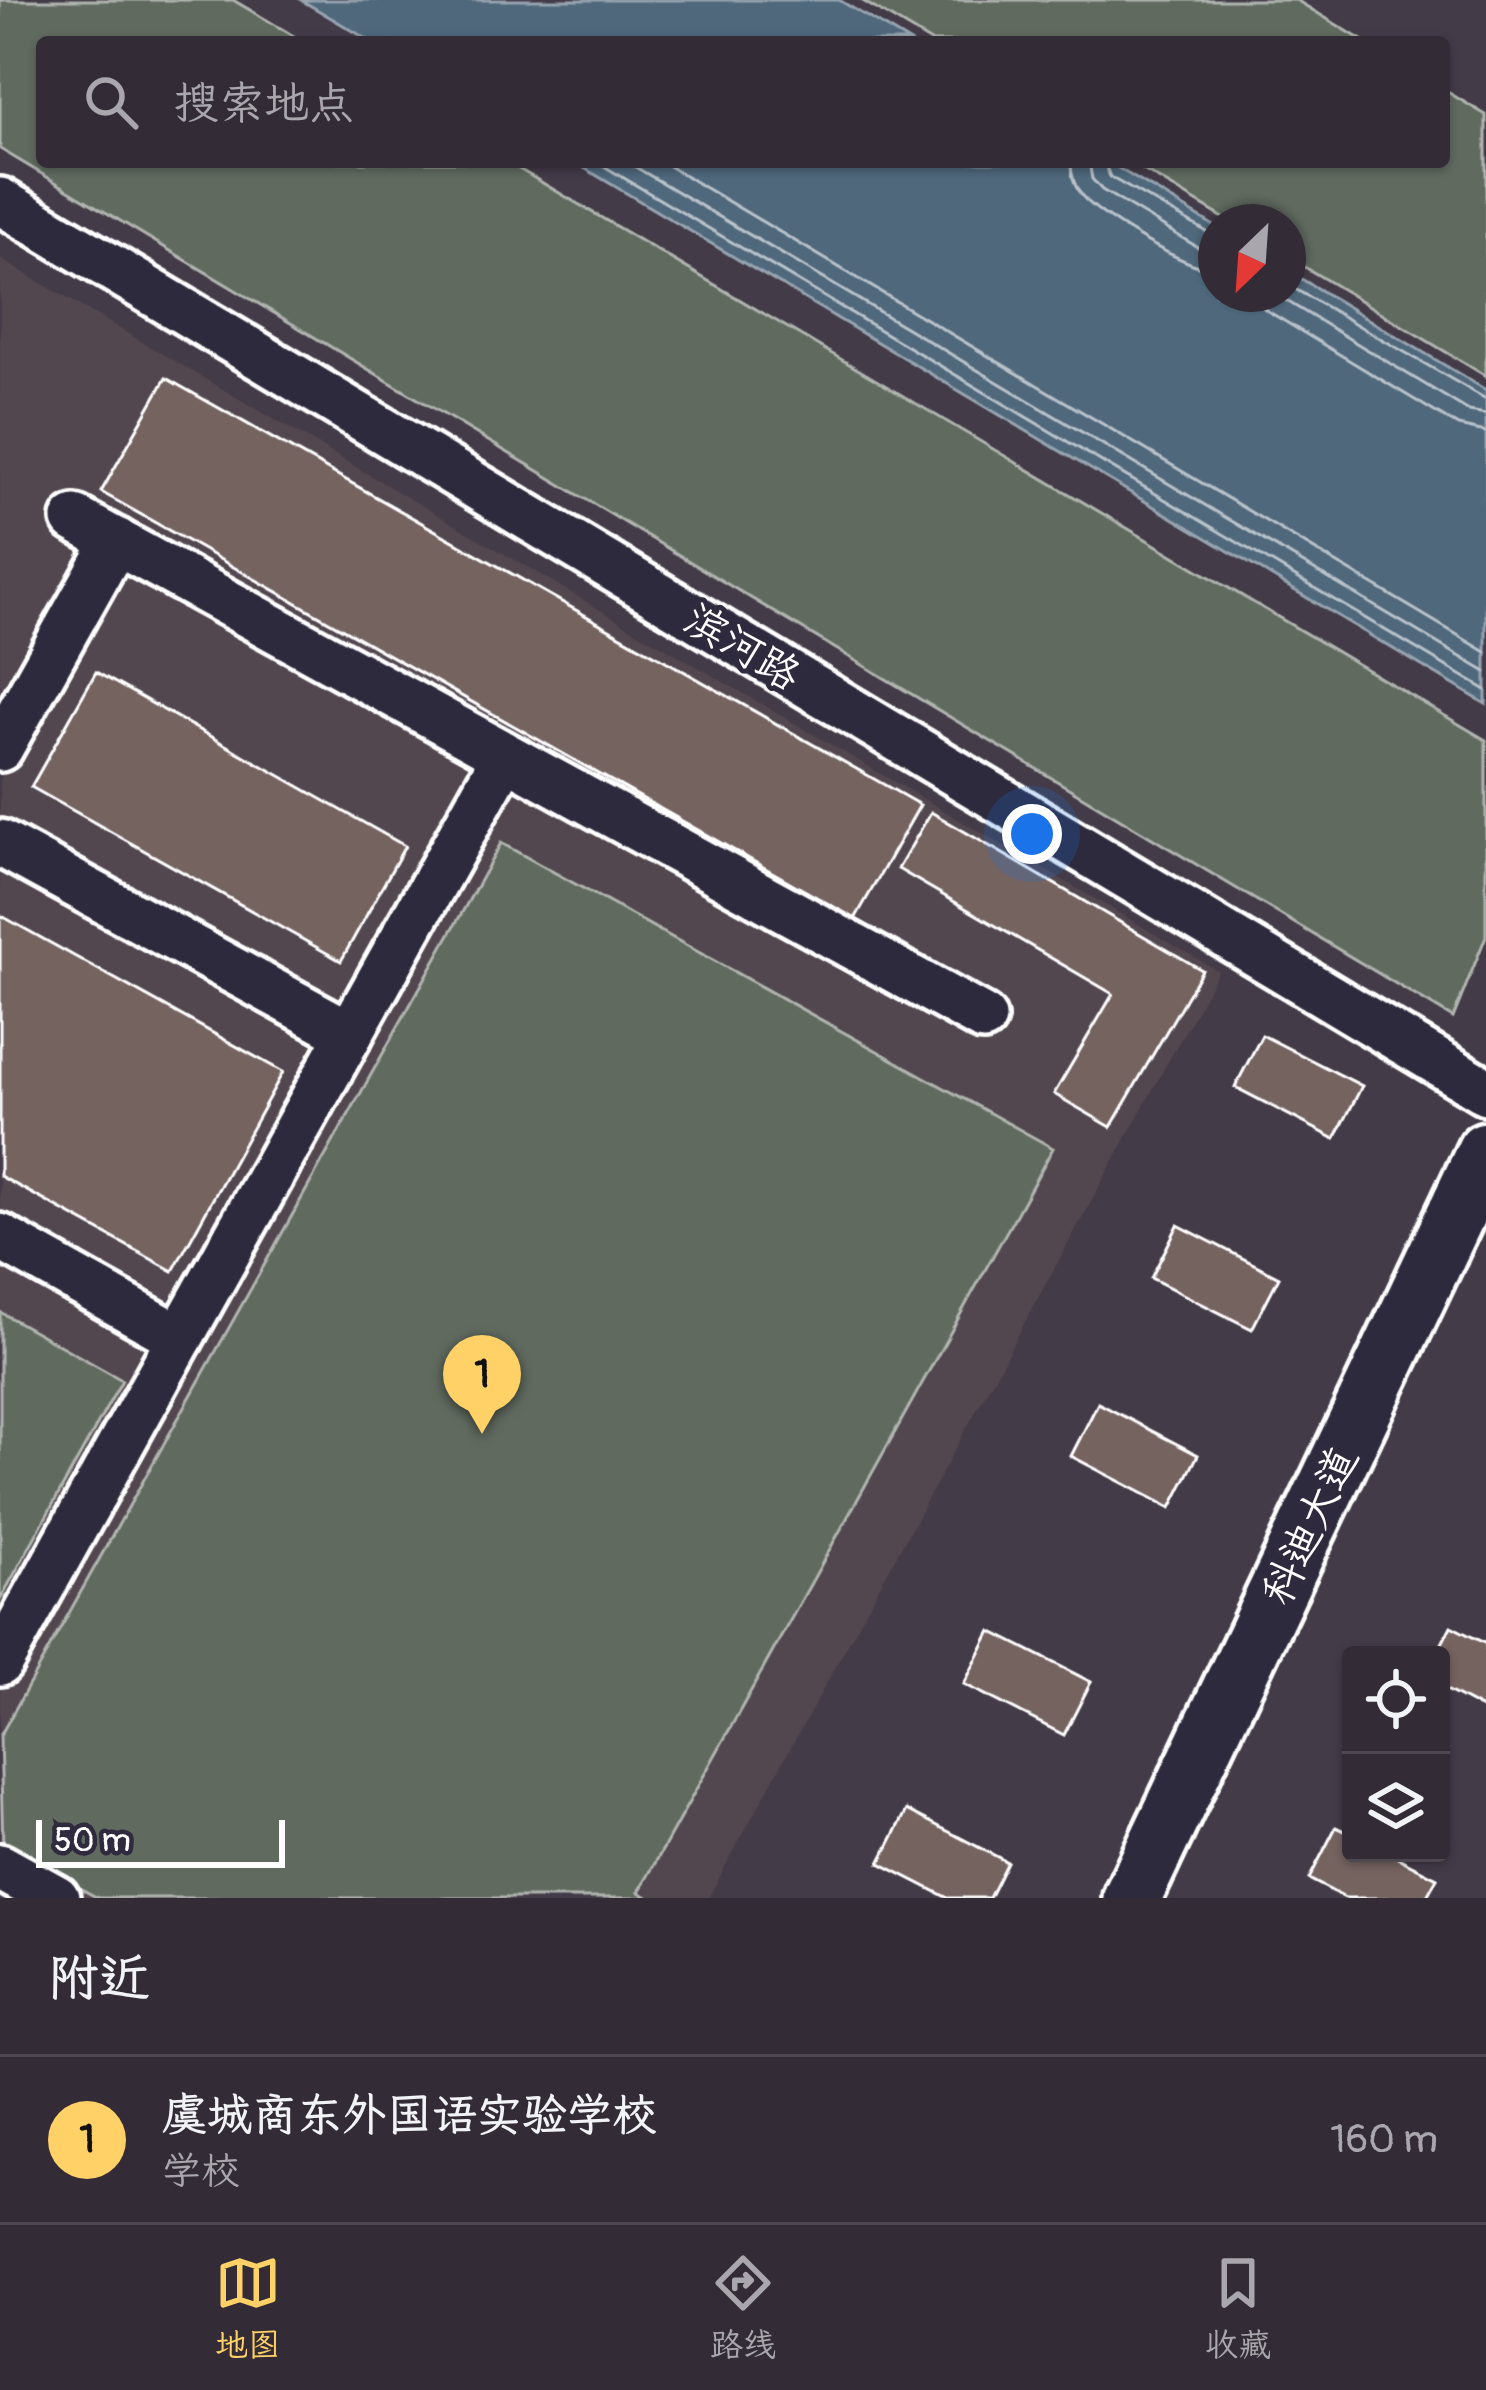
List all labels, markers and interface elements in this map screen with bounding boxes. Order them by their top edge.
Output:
search box [36,36,1450,168]
icon: search [78,69,144,135]
text: 搜索地点 [174,76,354,132]
north arrow [1198,204,1306,312]
street label: 滨河路 [675,593,809,702]
your location [1002,804,1062,864]
pin: 1 [443,1335,521,1434]
street label: 科迪大道 [1252,1439,1370,1613]
map controls [1342,1646,1450,1862]
button: locate [1342,1646,1450,1754]
button: layers [1342,1754,1450,1862]
scale bar [36,1814,285,1867]
text: 50 m [54,1820,131,1861]
text: 附近 [48,1947,150,2011]
text: 虞城商东外国语实验学校 [162,2088,657,2144]
text: 1 [79,2115,95,2164]
text: 160 m [1330,2115,1438,2164]
text: 学校 [162,2147,240,2196]
tab: 地图 [215,2250,281,2366]
tab: 路线 [710,2250,776,2366]
tab: 收藏 [1205,2250,1271,2366]

